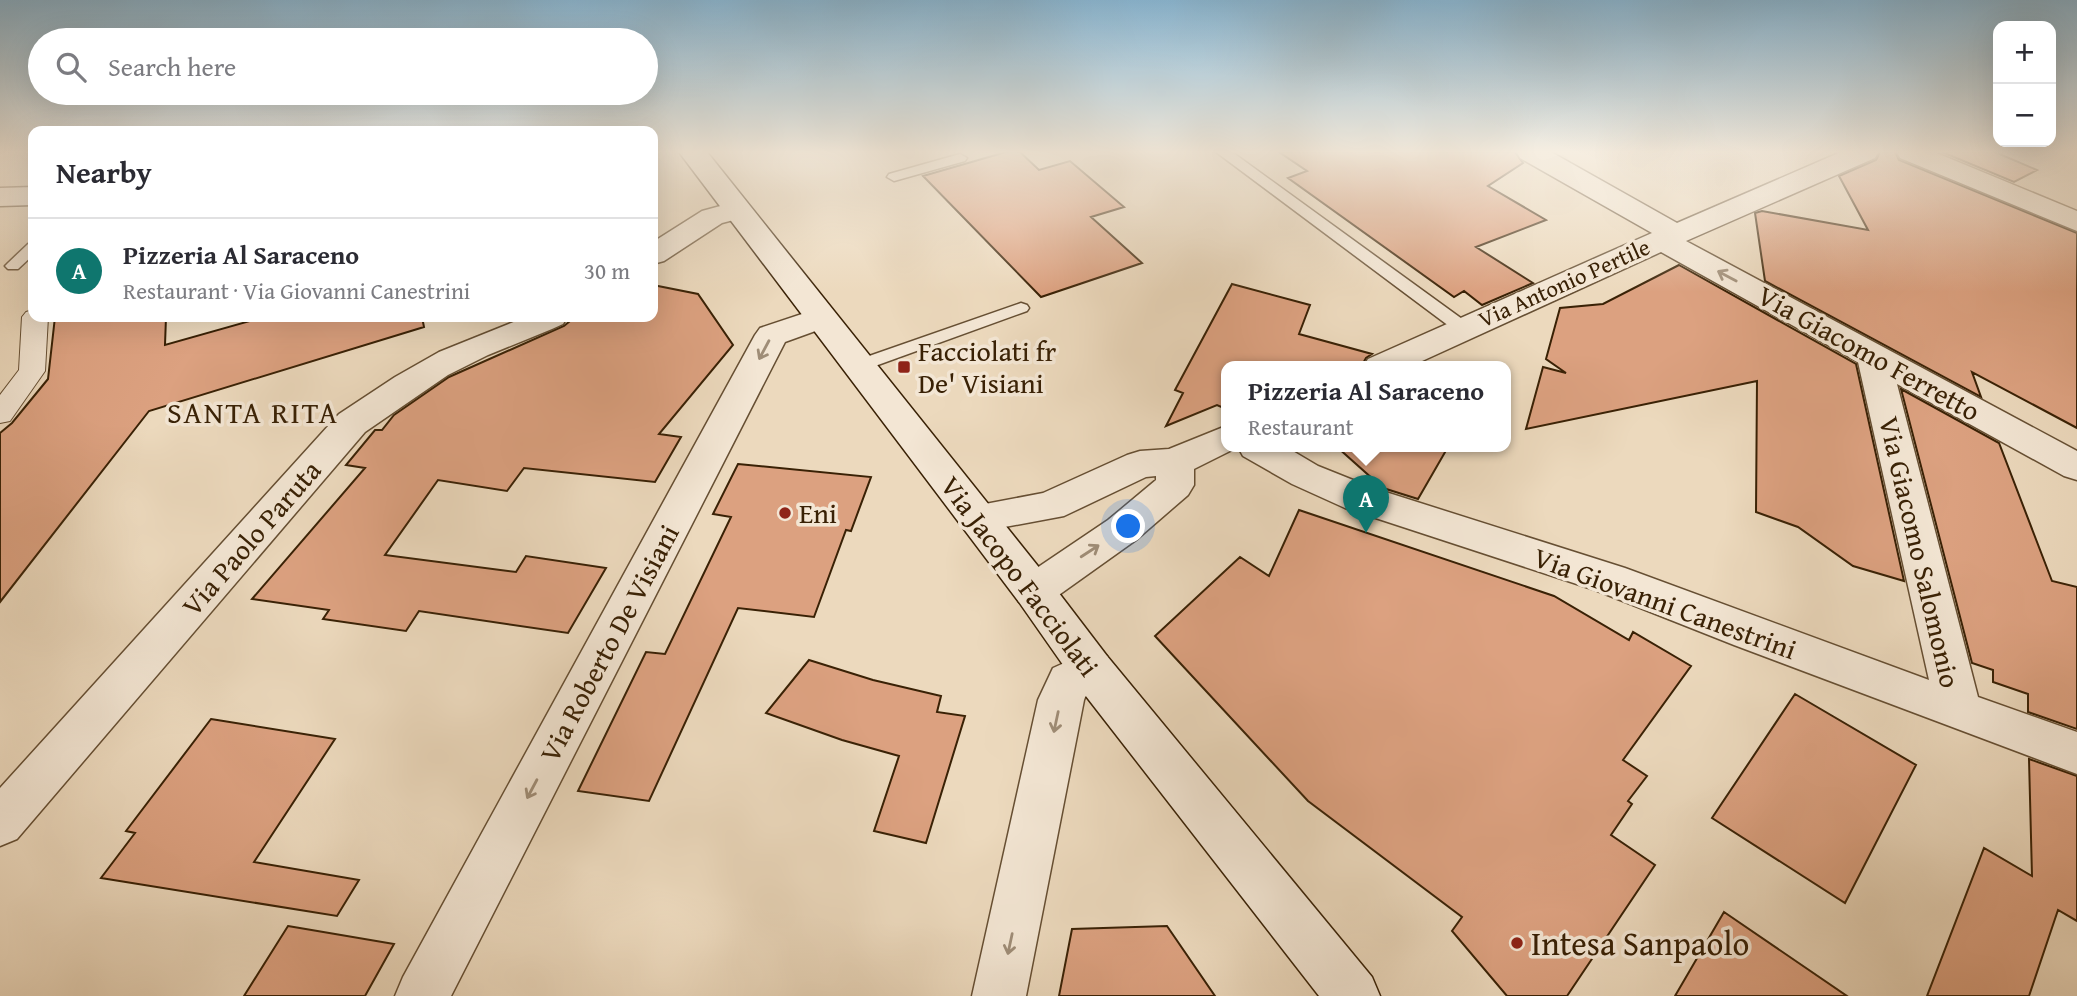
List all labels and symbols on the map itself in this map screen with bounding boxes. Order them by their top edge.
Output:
street label: Via Antonio Pertile [1473,230,1655,335]
one-way arrow [1717,269,1737,283]
street label: Via Giacomo Ferretto [1751,274,1988,431]
place label: Facciolati fr De' Visiani [918,330,1057,403]
one-way arrow [757,339,770,360]
marker: Facciolati fr De' Visiani [896,359,912,375]
district label: SANTA RITA [167,390,339,434]
street label: Via Giacomo Salomonio [1869,412,1972,692]
street label: Via Paolo Paruta [171,450,330,625]
street label: Via Jacopo Facciolati [931,467,1110,685]
pin: A [1343,475,1389,533]
place label: Eni [799,492,837,533]
marker: Eni [777,505,793,521]
your location [1111,509,1145,543]
street label: Via Roberto De Visiani [529,517,689,769]
street label: Via Giovanni Canestrini [1528,536,1802,669]
one-way arrow [1079,543,1099,557]
one-way arrow [1049,710,1063,733]
one-way arrow [524,778,538,799]
place label: Intesa Sanpaolo [1531,919,1749,967]
one-way arrow [1002,932,1016,955]
marker: Intesa Sanpaolo [1509,935,1525,951]

